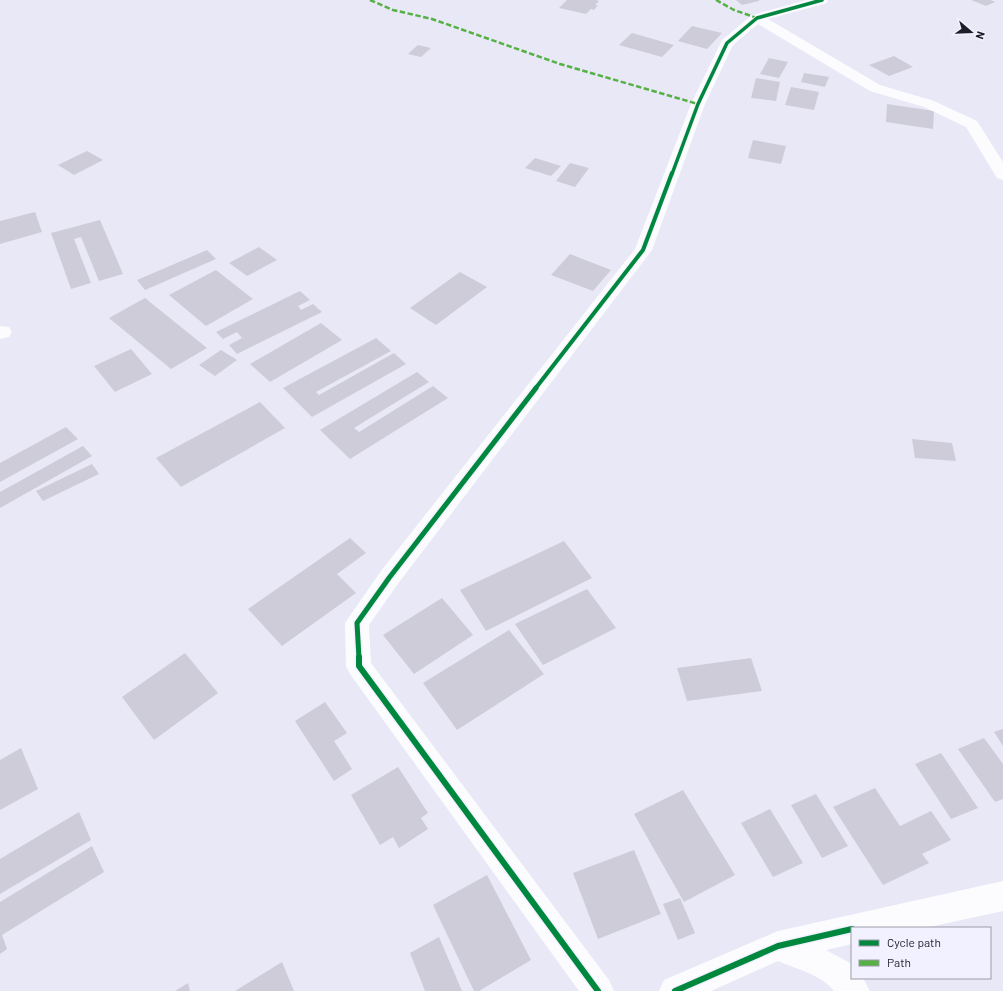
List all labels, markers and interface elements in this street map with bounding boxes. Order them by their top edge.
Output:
north arrow [951,12,991,52]
text: N [974,30,988,41]
legend [851,927,991,979]
text: Cycle path [887,935,941,949]
text: Path [887,955,911,969]

